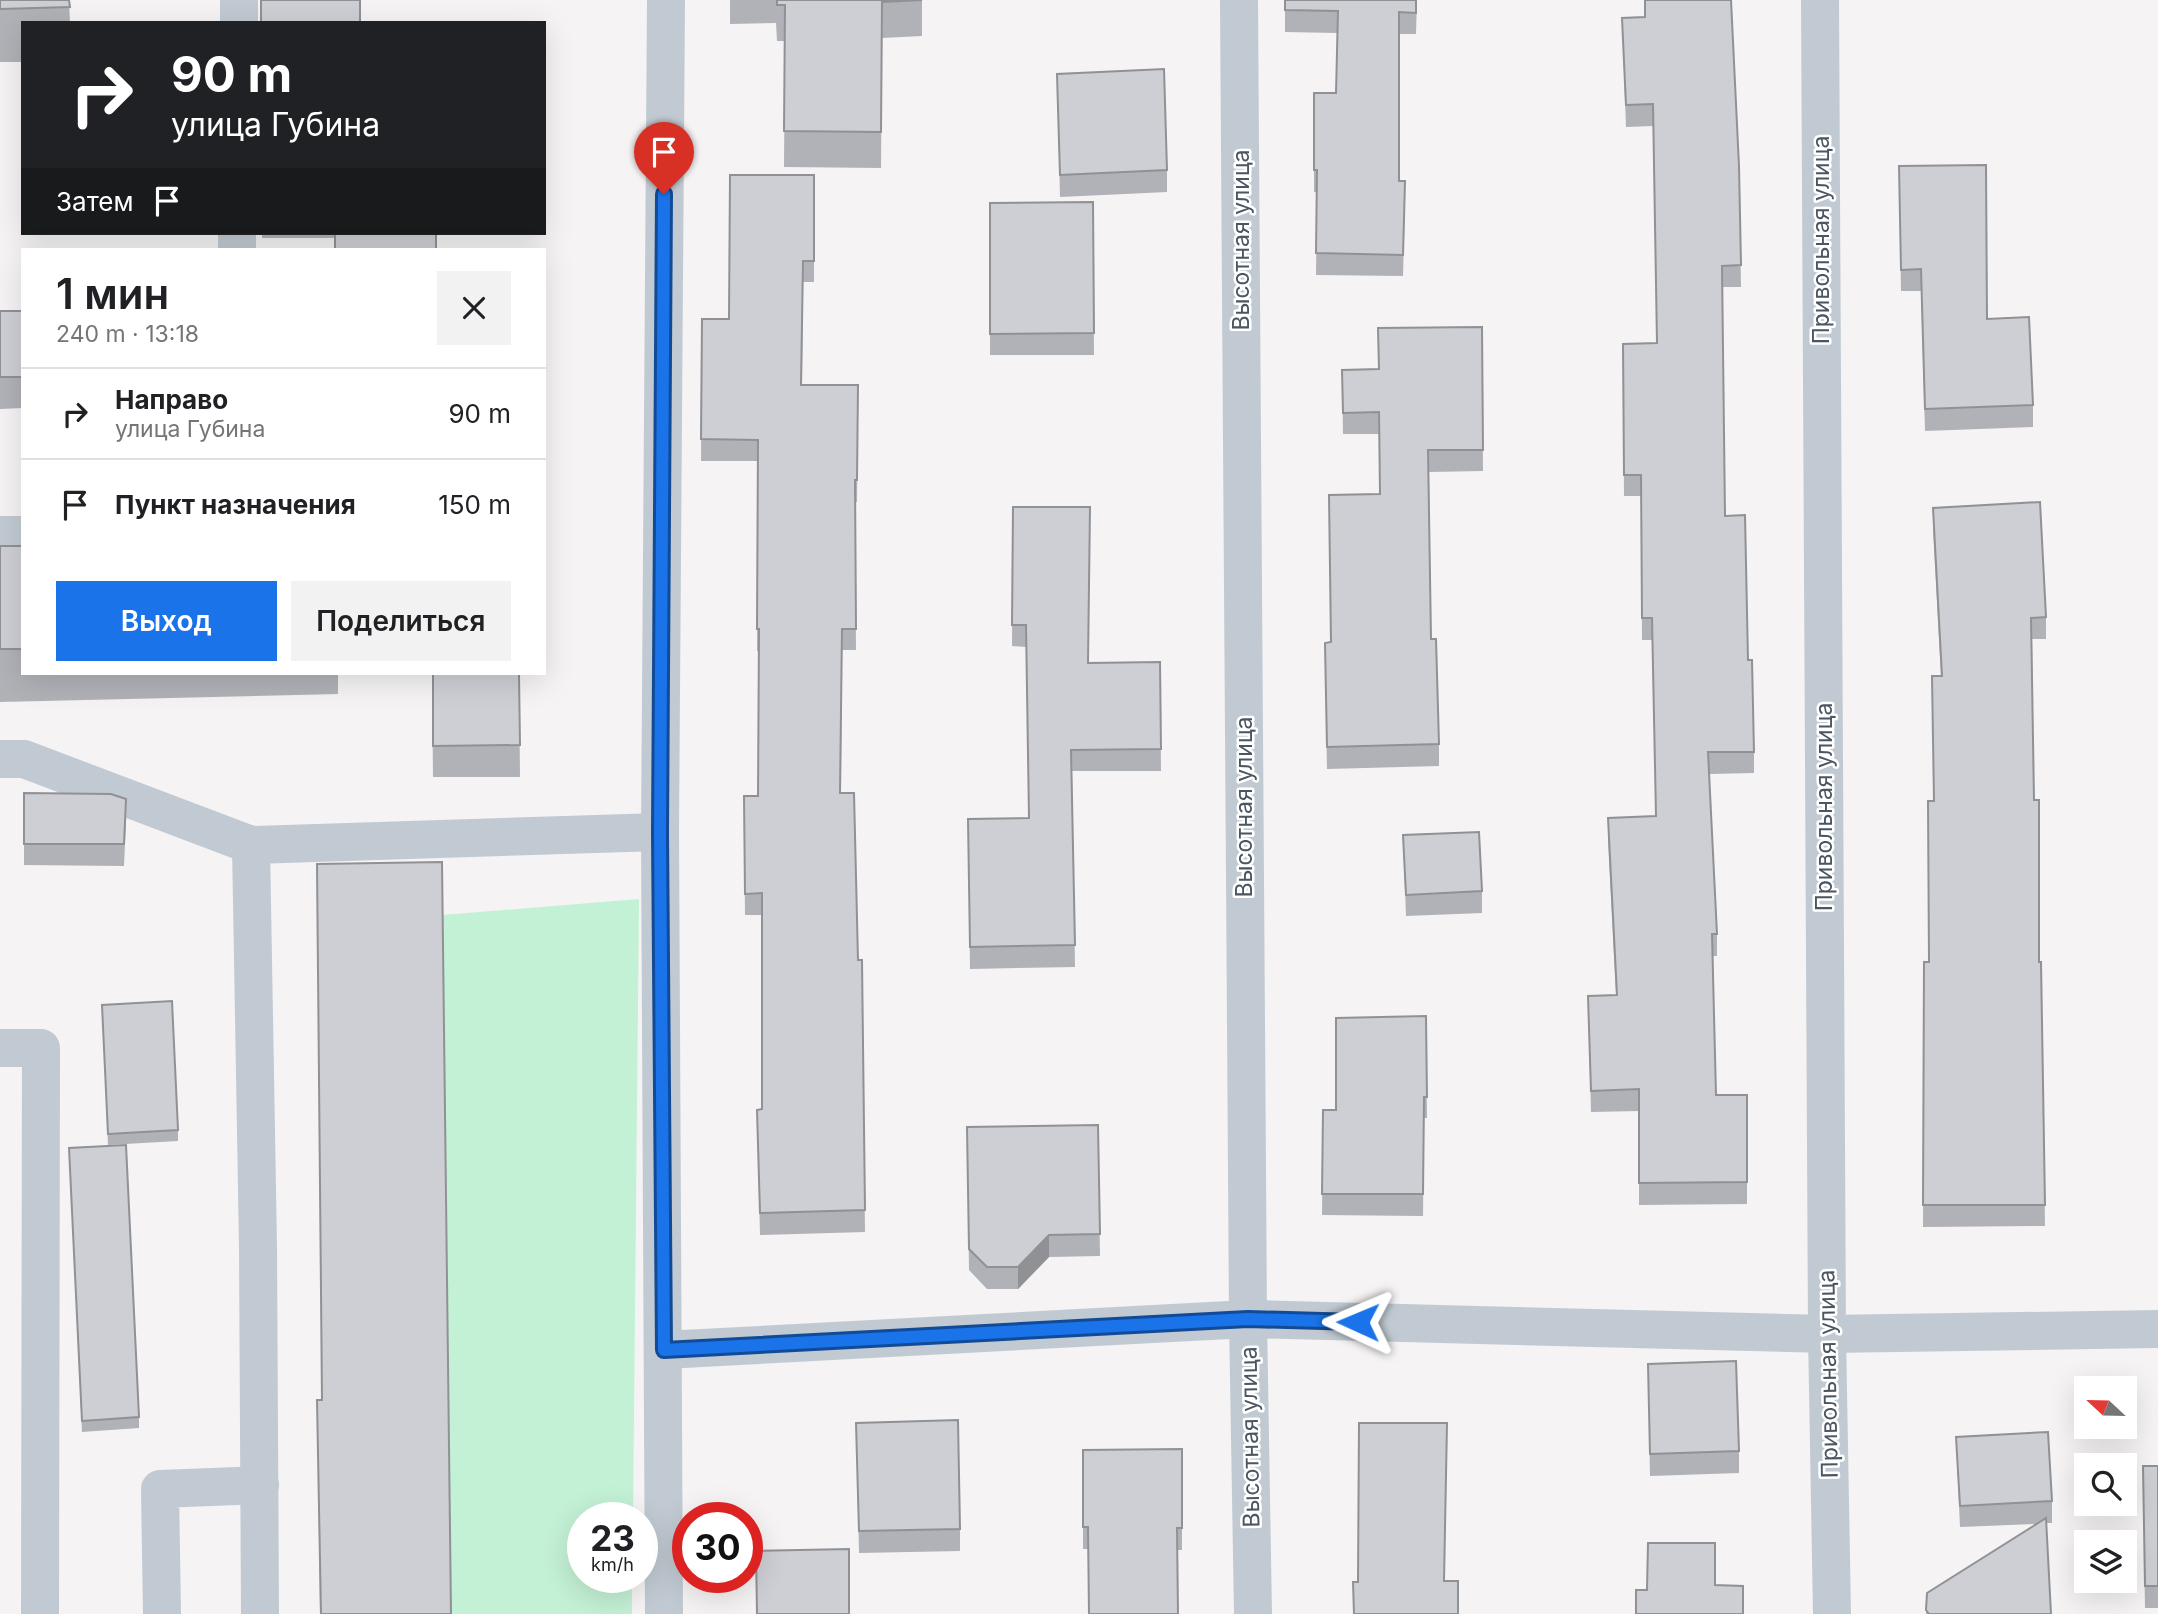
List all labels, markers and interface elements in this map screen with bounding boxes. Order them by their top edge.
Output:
text: 90 m [171,45,292,104]
icon: right [56,49,147,140]
text: улица Губина [171,105,380,144]
pin [634,122,694,194]
icon: arrive [645,133,683,171]
street label: Привольная улица [1807,136,1835,344]
street label: Высотная улица [1227,149,1255,331]
icon: arrive [148,182,186,220]
text: Затем [56,186,134,217]
text: 1 мин [56,268,169,319]
button: close [437,271,511,345]
text: 240 m · 13:18 [56,320,199,348]
text: Направо [115,384,228,415]
icon: right [56,395,94,433]
text: 90 m [448,398,511,429]
text: улица Губина [115,415,265,443]
icon: arrive [56,486,94,524]
text: Пункт назначения [115,489,356,520]
text: 150 m [438,489,511,520]
button: Выход [56,581,277,661]
button: Поделиться [291,581,511,661]
street label: Привольная улица [1810,703,1838,911]
street label: Высотная улица [1230,716,1258,898]
street label: Привольная улица [1812,1269,1844,1479]
position arrow [1321,1285,1395,1359]
street label: Высотная улица [1234,1346,1266,1528]
north arrow [2074,1376,2137,1438]
map controls [2074,1376,2137,1593]
button: search [2074,1453,2137,1516]
speed limit sign: 30 [672,1502,763,1593]
text: 23 [590,1517,635,1559]
button: layers [2074,1530,2137,1593]
text: km/h [591,1554,634,1575]

